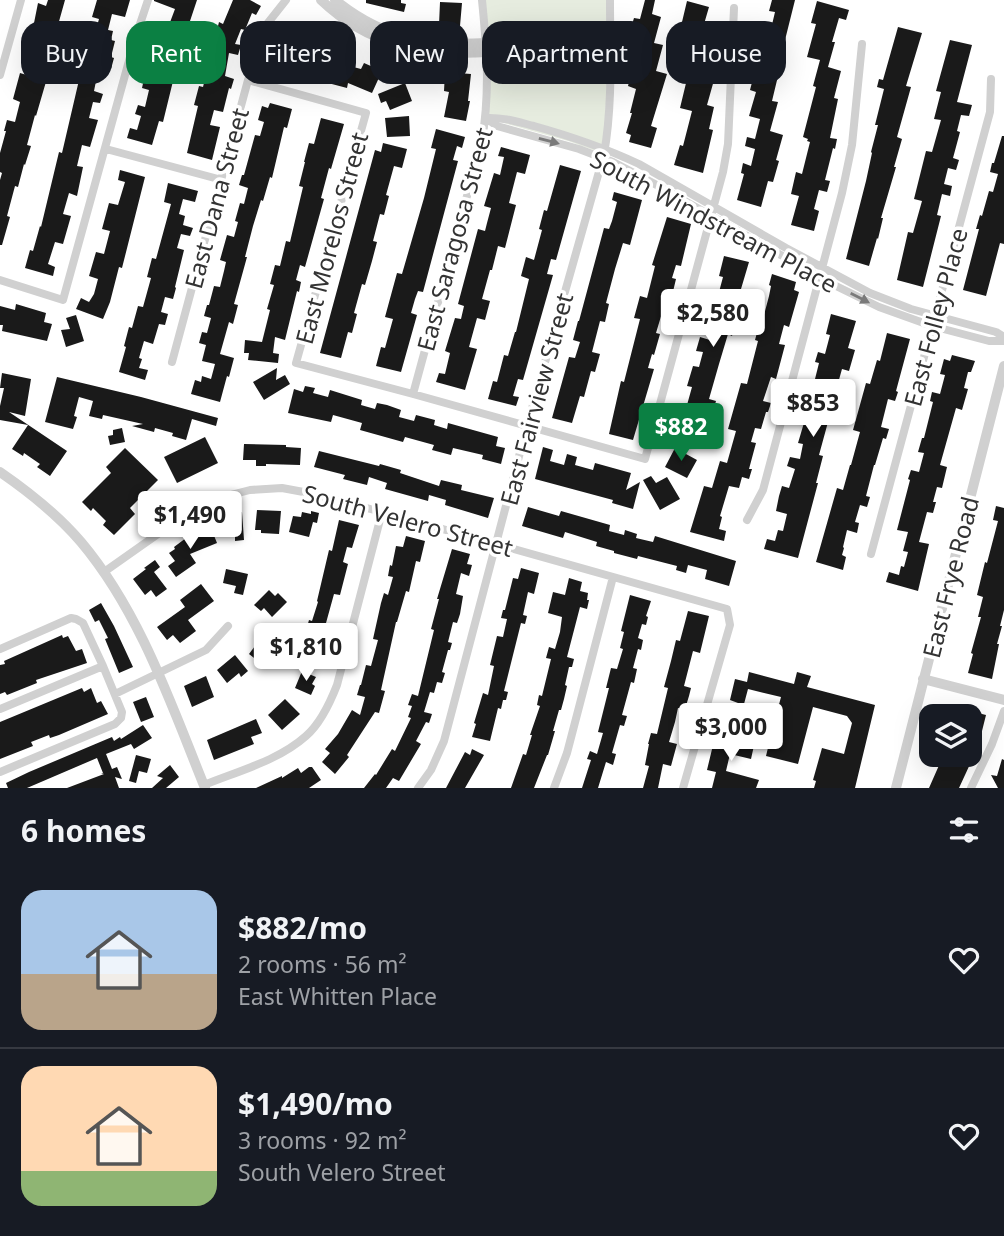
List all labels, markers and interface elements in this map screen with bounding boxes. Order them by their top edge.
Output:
chip: Buy [21,21,112,84]
chip: Rent [126,21,226,84]
chip: Filters [240,21,356,84]
chip: New [370,21,468,84]
chip: Apartment [482,21,652,84]
chip: House [666,21,786,84]
street label: East Dana Street [176,104,256,292]
street label: East Saragosa Street [408,123,500,354]
street label: East Morelos Street [287,128,375,348]
one-way arrow [539,136,560,146]
street label: South Windstream Place [585,142,843,300]
street label: East Folley Place [895,224,975,410]
street label: East Fairview Street [492,289,580,509]
pin: $2,580 [656,290,770,349]
one-way arrow [850,293,870,304]
text: $2,580 [677,296,749,328]
pin: $853 [772,380,854,439]
text: $853 [787,386,839,418]
pin: $882 [640,404,722,463]
text: $882 [655,410,707,442]
street label: South Velero Street [299,476,517,564]
pin: $1,490 [133,491,247,551]
street label: East Frye Road [914,493,986,661]
text: $1,490 [154,498,226,530]
pin: $1,810 [249,624,363,683]
text: $1,810 [270,630,342,662]
pin: $3,000 [674,704,788,763]
map controls [919,704,982,767]
button: layers [919,704,982,767]
text: $3,000 [695,710,767,742]
text: 6 homes [21,810,146,851]
icon: filters [945,811,983,849]
text: $882/mo [238,907,367,948]
icon: home [77,918,161,1002]
icon: heart [945,941,983,979]
text: 2 rooms · 56 m² [238,948,407,980]
text: East Whitten Place [238,980,437,1012]
text: $1,490/mo [238,1083,393,1124]
icon: home [77,1094,161,1178]
icon: heart [945,1117,983,1155]
text: 3 rooms · 92 m² [238,1124,407,1156]
text: South Velero Street [238,1156,446,1188]

